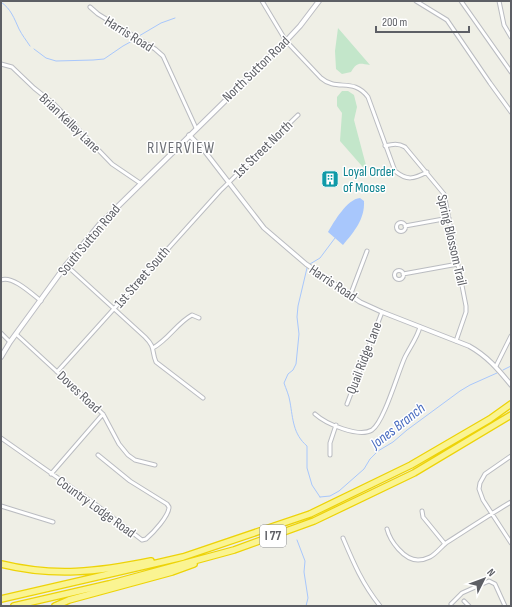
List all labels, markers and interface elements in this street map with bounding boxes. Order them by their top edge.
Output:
scale bar [376,8,469,34]
street label: Harris Road [102,13,156,56]
text: 200 m [382,15,408,30]
street label: North Sutton Road [219,32,293,105]
street label: Brian Kelley Lane [36,90,104,156]
street label: 1st Street North [230,117,296,181]
district label: RIVERVIEW [147,139,215,158]
place label: Loyal Order of Moose [343,163,395,196]
building icon: Loyal Order of Moose [320,169,340,189]
street label: Spring Blossom Trail [433,193,471,287]
street label: South Sutton Road [54,201,124,279]
street label: 1st Street South [111,243,173,311]
street label: Harris Road [306,261,360,305]
street label: Quail Ridge Lane [342,319,386,397]
street label: Doves Road [53,367,105,417]
water label: Jones Branch [366,399,429,454]
street label: Country Lodge Road [53,473,139,542]
road number: I 77 [260,525,286,547]
north arrow [464,559,504,599]
text: N [484,566,498,579]

